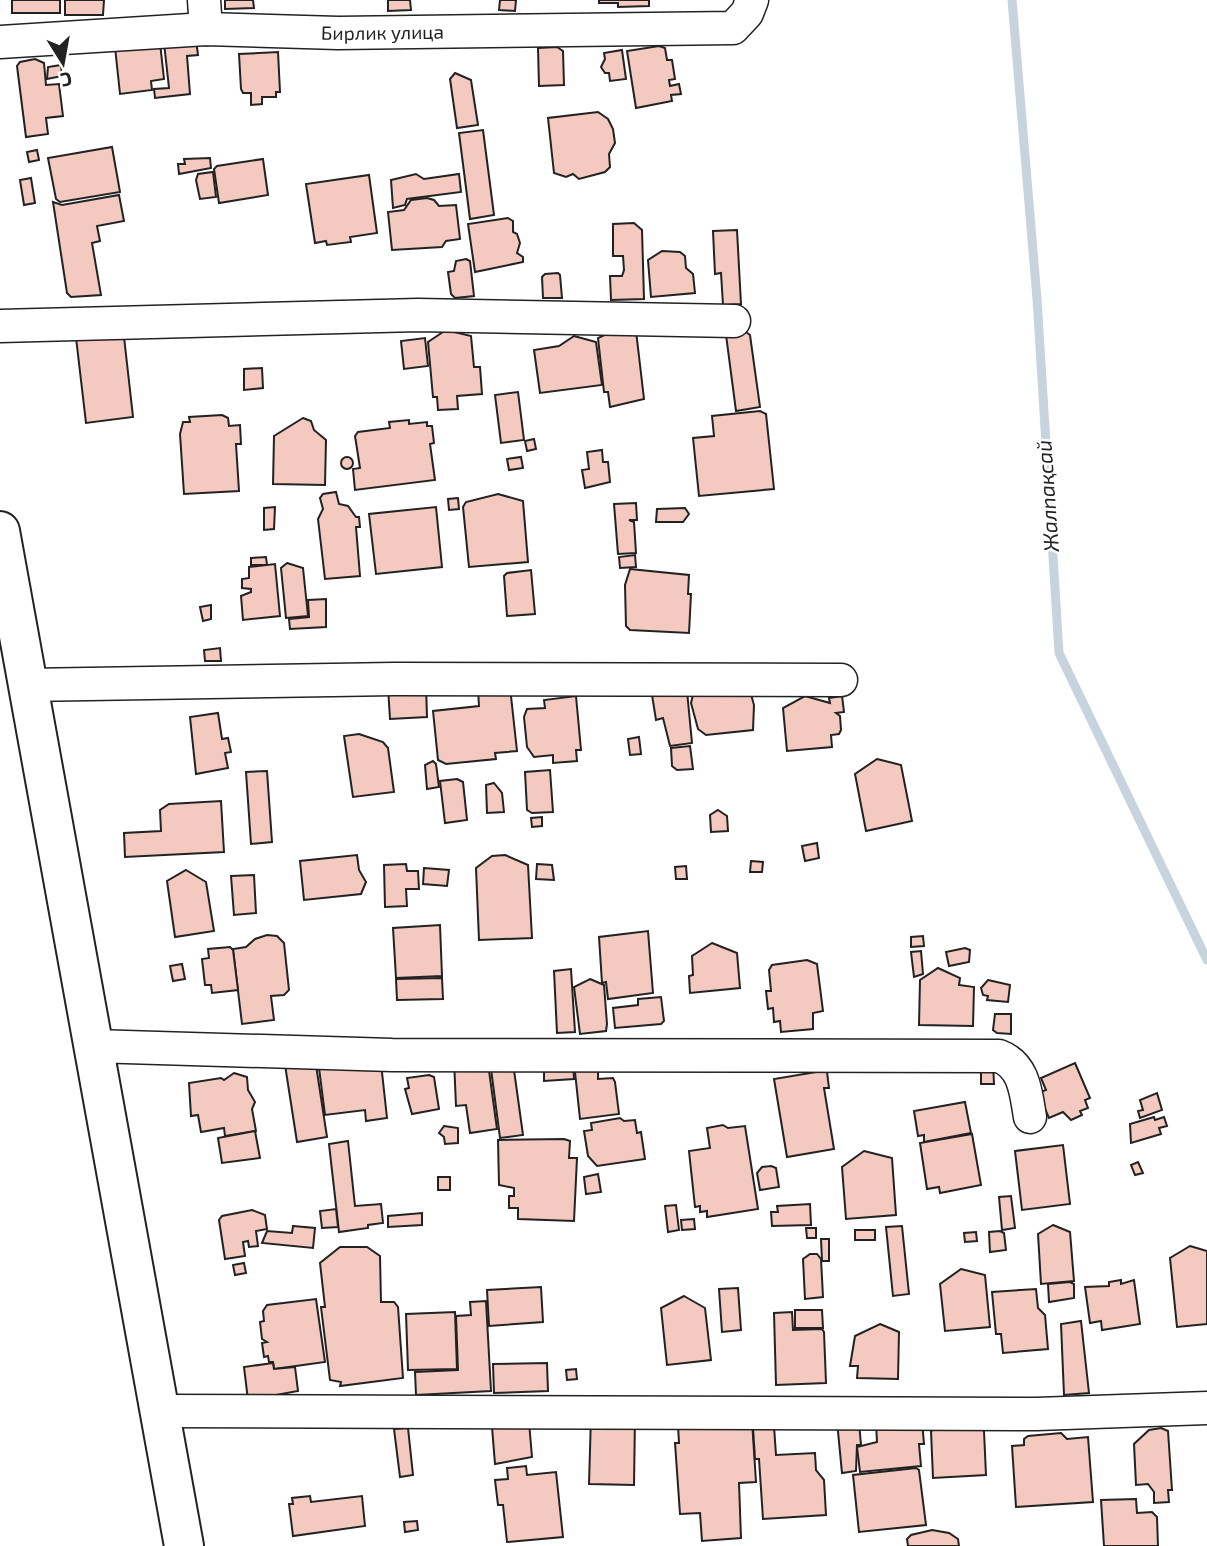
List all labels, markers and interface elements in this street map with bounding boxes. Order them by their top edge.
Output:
street label: Бирлик улица [321,20,444,44]
north arrow [28,28,98,98]
text: С [59,68,74,93]
water label: Жалпақсай [1030,439,1063,554]

